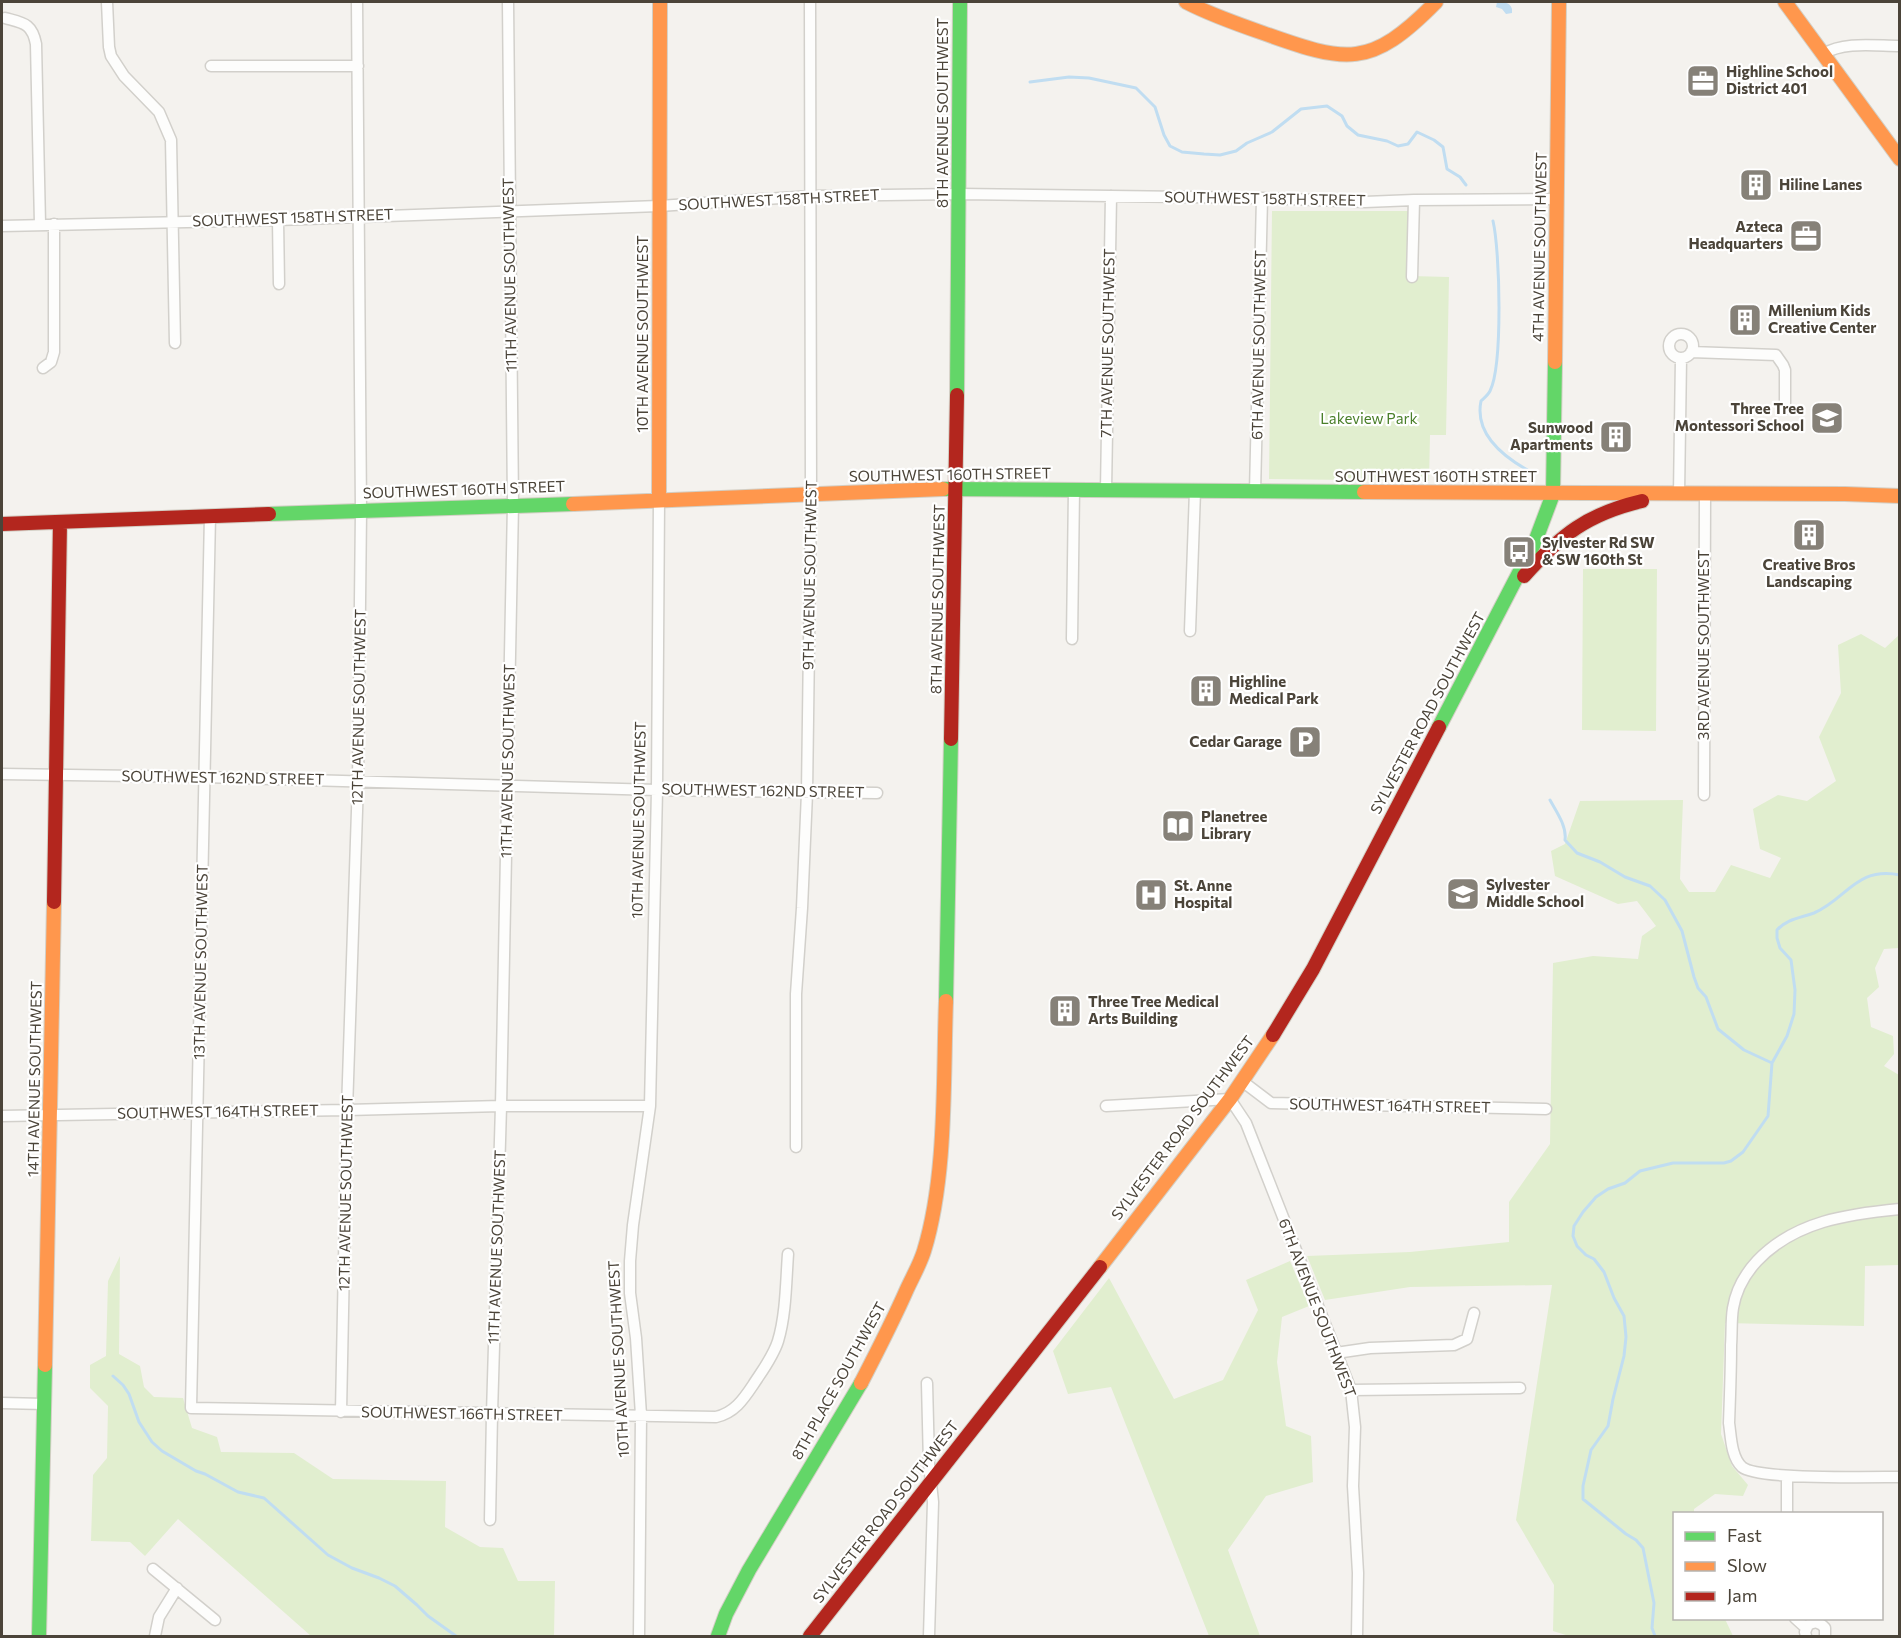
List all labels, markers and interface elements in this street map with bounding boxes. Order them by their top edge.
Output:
street label: 8TH AVENUE SOUTHWEST [933,18,951,208]
place label: Highline School District 401 [1726,62,1833,97]
office icon: Highline School District 401 [1685,63,1721,99]
street label: 4TH AVENUE SOUTHWEST [1528,152,1550,342]
building icon: Hiline Lanes [1738,167,1774,203]
place label: Hiline Lanes [1779,175,1862,193]
street label: 11TH AVENUE SOUTHWEST [498,177,520,372]
street label: SOUTHWEST 158TH STREET [678,185,880,213]
street label: SOUTHWEST 158TH STREET [1164,187,1366,209]
street label: SOUTHWEST 158TH STREET [192,204,394,230]
place label: Azteca Headquarters [1689,217,1783,252]
office icon: Azteca Headquarters [1788,218,1824,254]
street label: 10TH AVENUE SOUTHWEST [633,235,651,433]
street label: 7TH AVENUE SOUTHWEST [1096,248,1118,438]
street label: 6TH AVENUE SOUTHWEST [1247,249,1269,440]
place label: Millenium Kids Creative Center [1768,301,1876,336]
building icon: Millenium Kids Creative Center [1727,302,1763,338]
place label: Three Tree Montessori School [1675,399,1804,434]
school or university icon: Three Tree Montessori School [1809,400,1845,436]
park label: Lakeview Park [1320,409,1418,427]
place label: Sunwood Apartments [1510,418,1593,453]
building icon: Sunwood Apartments [1598,419,1634,455]
street label: SOUTHWEST 160TH STREET [849,463,1052,485]
street label: SOUTHWEST 160TH STREET [1335,467,1538,485]
street label: SOUTHWEST 160TH STREET [363,476,566,502]
street label: 9TH AVENUE SOUTHWEST [798,479,820,670]
street label: 8TH AVENUE SOUTHWEST [926,503,948,694]
building icon: Creative Bros Landscaping [1791,517,1827,553]
place label: Sylvester Rd SW & SW 160th St [1542,533,1655,568]
bus stop icon: Sylvester Rd SW & SW 160th St [1501,534,1537,570]
street label: 3RD AVENUE SOUTHWEST [1694,549,1712,740]
place label: Creative Bros Landscaping [1763,555,1855,590]
street label: 12TH AVENUE SOUTHWEST [347,608,369,805]
street label: SYLVESTER ROAD SOUTHWEST [1366,608,1488,817]
street label: 11TH AVENUE SOUTHWEST [496,663,518,858]
place label: Highline Medical Park [1229,672,1319,707]
building icon: Highline Medical Park [1188,673,1224,709]
street label: 10TH AVENUE SOUTHWEST [627,721,649,919]
parking icon: Cedar Garage [1287,724,1323,760]
place label: Cedar Garage [1189,732,1282,750]
street label: SOUTHWEST 162ND STREET [121,766,325,788]
street label: SOUTHWEST 162ND STREET [661,779,865,801]
place label: Planetree Library [1201,807,1267,842]
library icon: Planetree Library [1160,808,1196,844]
street label: 13TH AVENUE SOUTHWEST [189,863,211,1060]
place label: Sylvester Middle School [1486,875,1584,910]
place label: St. Anne Hospital [1174,876,1232,911]
school or university icon: Sylvester Middle School [1445,876,1481,912]
hospital icon: St. Anne Hospital [1133,877,1169,913]
street label: 14TH AVENUE SOUTHWEST [23,980,45,1177]
place label: Three Tree Medical Arts Building [1088,992,1219,1027]
building icon: Three Tree Medical Arts Building [1047,993,1083,1029]
street label: SYLVESTER ROAD SOUTHWEST [1107,1031,1258,1223]
street label: 12TH AVENUE SOUTHWEST [334,1094,356,1291]
street label: SOUTHWEST 164TH STREET [1289,1094,1491,1116]
street label: SOUTHWEST 164TH STREET [117,1100,319,1122]
street label: 11TH AVENUE SOUTHWEST [484,1149,508,1344]
street label: 6TH AVENUE SOUTHWEST [1275,1216,1361,1400]
street label: 10TH AVENUE SOUTHWEST [604,1260,632,1458]
street label: 8TH PLACE SOUTHWEST [787,1298,889,1463]
street label: SOUTHWEST 166TH STREET [361,1402,563,1424]
street label: SYLVESTER ROAD SOUTHWEST [809,1416,962,1606]
legend [1673,1512,1883,1620]
text: Fast [1727,1524,1762,1546]
text: Slow [1727,1554,1767,1576]
text: Jam [1727,1584,1757,1606]

